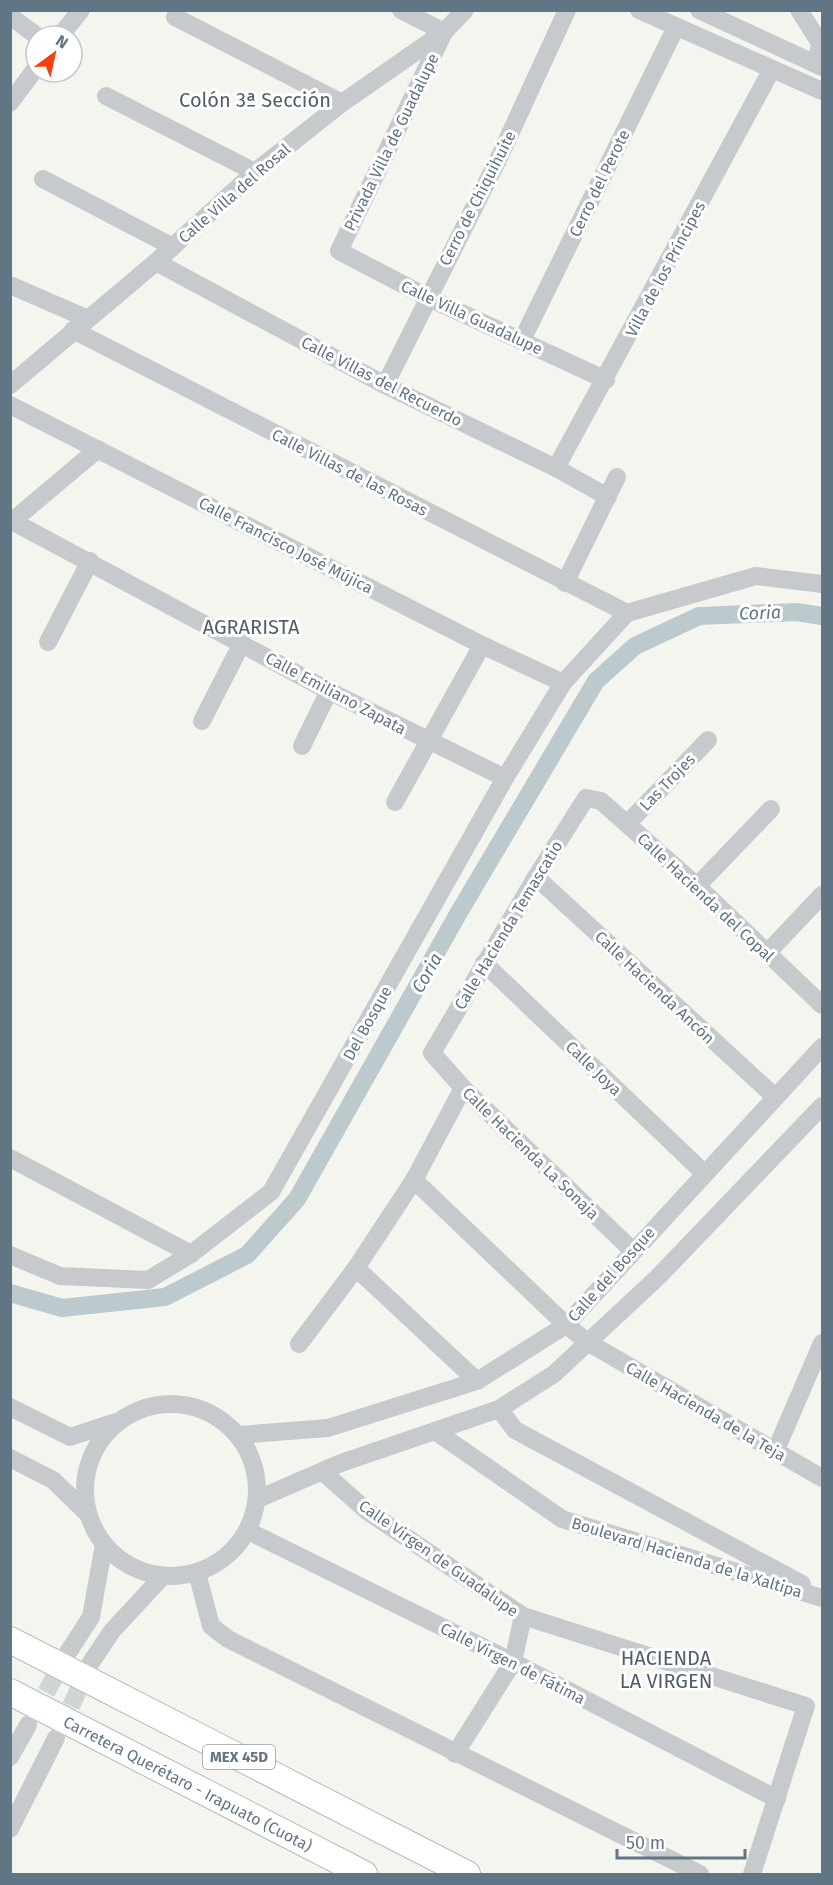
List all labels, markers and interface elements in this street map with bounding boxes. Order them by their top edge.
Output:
north arrow [24,24,84,84]
text: N [52,31,72,53]
street label: Privada Villa de Guadalupe [340,50,443,234]
district label: Colón 3ª Sección [179,88,331,112]
street label: Cerro del Perote [565,127,634,240]
street label: Cerro de Chiquihuite [435,128,520,269]
street label: Calle Villa del Rosal [175,139,294,247]
street label: Villa de los Príncipes [622,198,709,340]
street label: Calle Villa Guadalupe [398,276,545,359]
street label: Calle Villas del Recuerdo [298,333,465,430]
street label: Calle Villas de las Rosas [269,425,431,520]
street label: Calle Francisco José Mújica [196,493,376,598]
water label: Coria [739,601,781,625]
district label: AGRARISTA [203,615,300,639]
street label: Calle Emiliano Zapata [262,648,409,739]
street label: Las Trojes [636,750,699,815]
street label: Calle Hacienda del Copal [633,829,778,966]
street label: Calle Hacienda Temascatio [450,837,566,1013]
street label: Calle Hacienda Ancón [591,927,718,1048]
water label: Coria [407,949,447,997]
street label: Del Bosque [339,983,396,1064]
street label: Calle Joya [562,1037,625,1100]
street label: Calle Hacienda La Sonaja [459,1083,603,1223]
street label: Calle del Bosque [564,1223,659,1326]
street label: Calle Hacienda de la Teja [622,1358,789,1465]
street label: Calle Virgen de Guadalupe [355,1496,522,1621]
street label: Boulevard Hacienda de la Xaltipa [569,1513,804,1602]
street label: Calle Virgen de Fátima [437,1619,588,1708]
district label: HACIENDA LA VIRGEN [620,1646,712,1693]
street label: Carretera Querétaro - Irapuato (Cuota) [60,1712,315,1856]
road number: MEX 45D [203,1745,275,1769]
scale bar [617,1822,744,1860]
text: 50 m [626,1832,665,1854]

